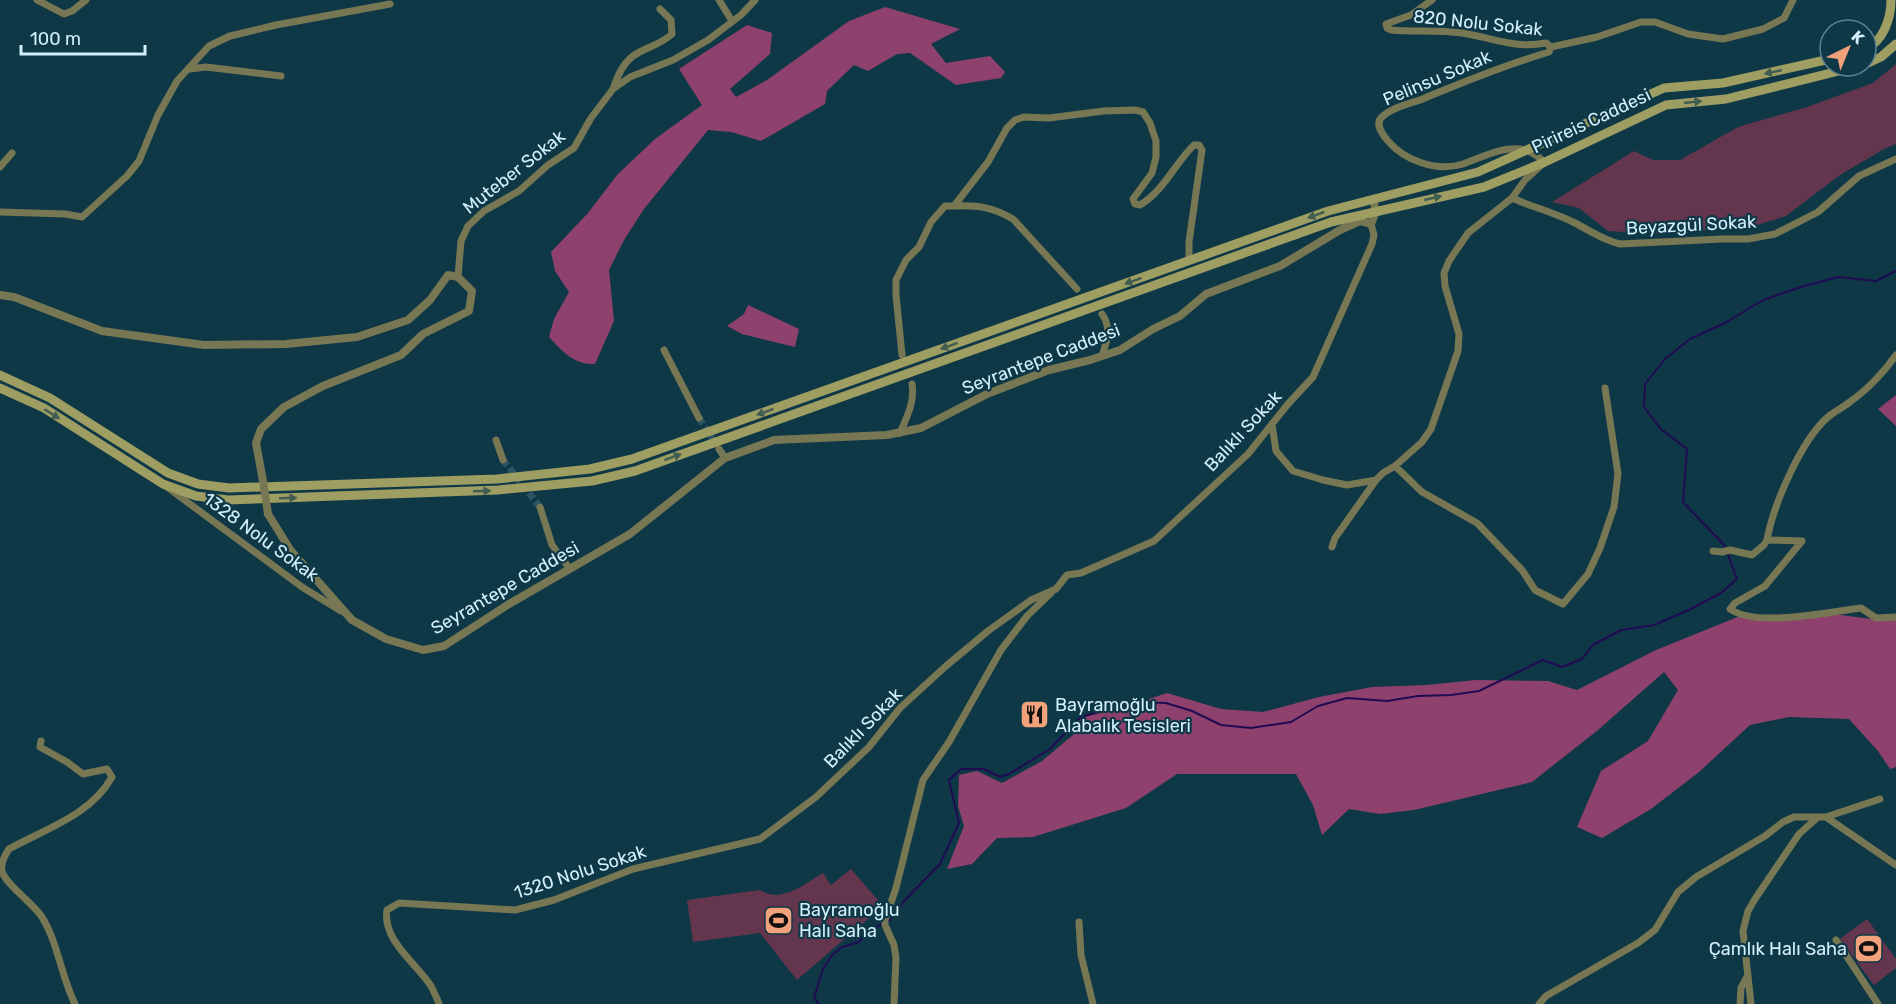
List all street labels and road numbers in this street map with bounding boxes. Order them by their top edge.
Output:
street label: 820 Nolu Sokak [1412,5,1545,41]
street label: Pelinsu Sokak [1380,45,1495,111]
street label: Pirireis Caddesi [1528,84,1654,158]
street label: Muteber Sokak [458,125,570,219]
street label: Beyazgül Sokak [1625,211,1757,239]
street label: Seyrantepe Caddesi [959,319,1123,399]
street label: Balıklı Sokak [1200,385,1287,476]
street label: 1328 Nolu Sokak [199,488,324,587]
street label: Seyrantepe Caddesi [427,537,583,639]
street label: Balıklı Sokak [819,683,907,773]
street label: 1320 Nolu Sokak [511,840,649,904]

